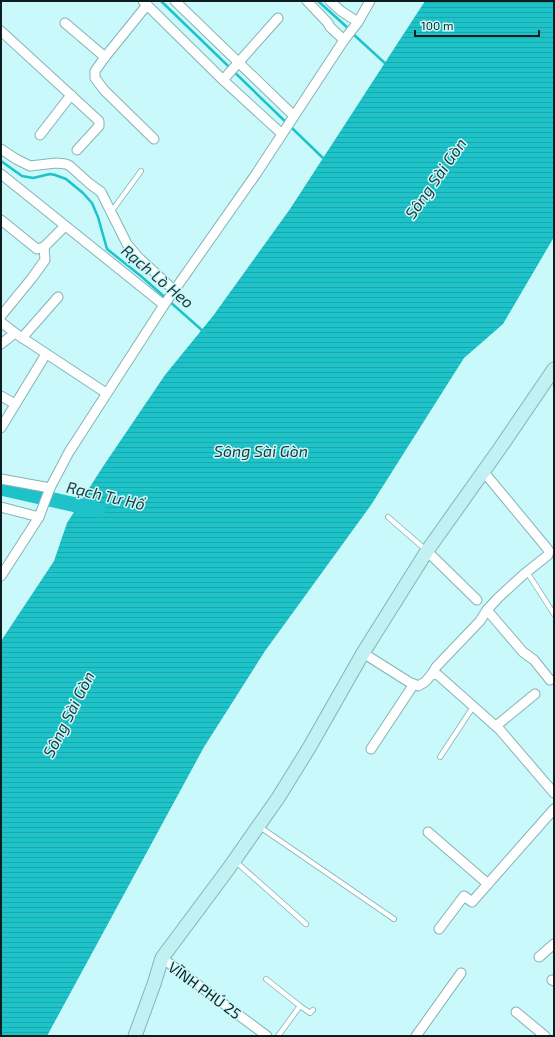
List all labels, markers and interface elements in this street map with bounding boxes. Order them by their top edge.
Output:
scale bar [415,12,539,38]
text: 100 m [421,18,453,32]
water label: Sông Sài Gòn [400,134,470,222]
water label: Rạch Lò Heo [118,240,198,312]
water label: Sông Sài Gòn [214,441,308,460]
water label: Rạch Tư Hổ [65,477,147,513]
water label: Sông Sài Gòn [38,668,98,760]
street label: VĨNH PHÚ 25 [165,958,245,1022]

